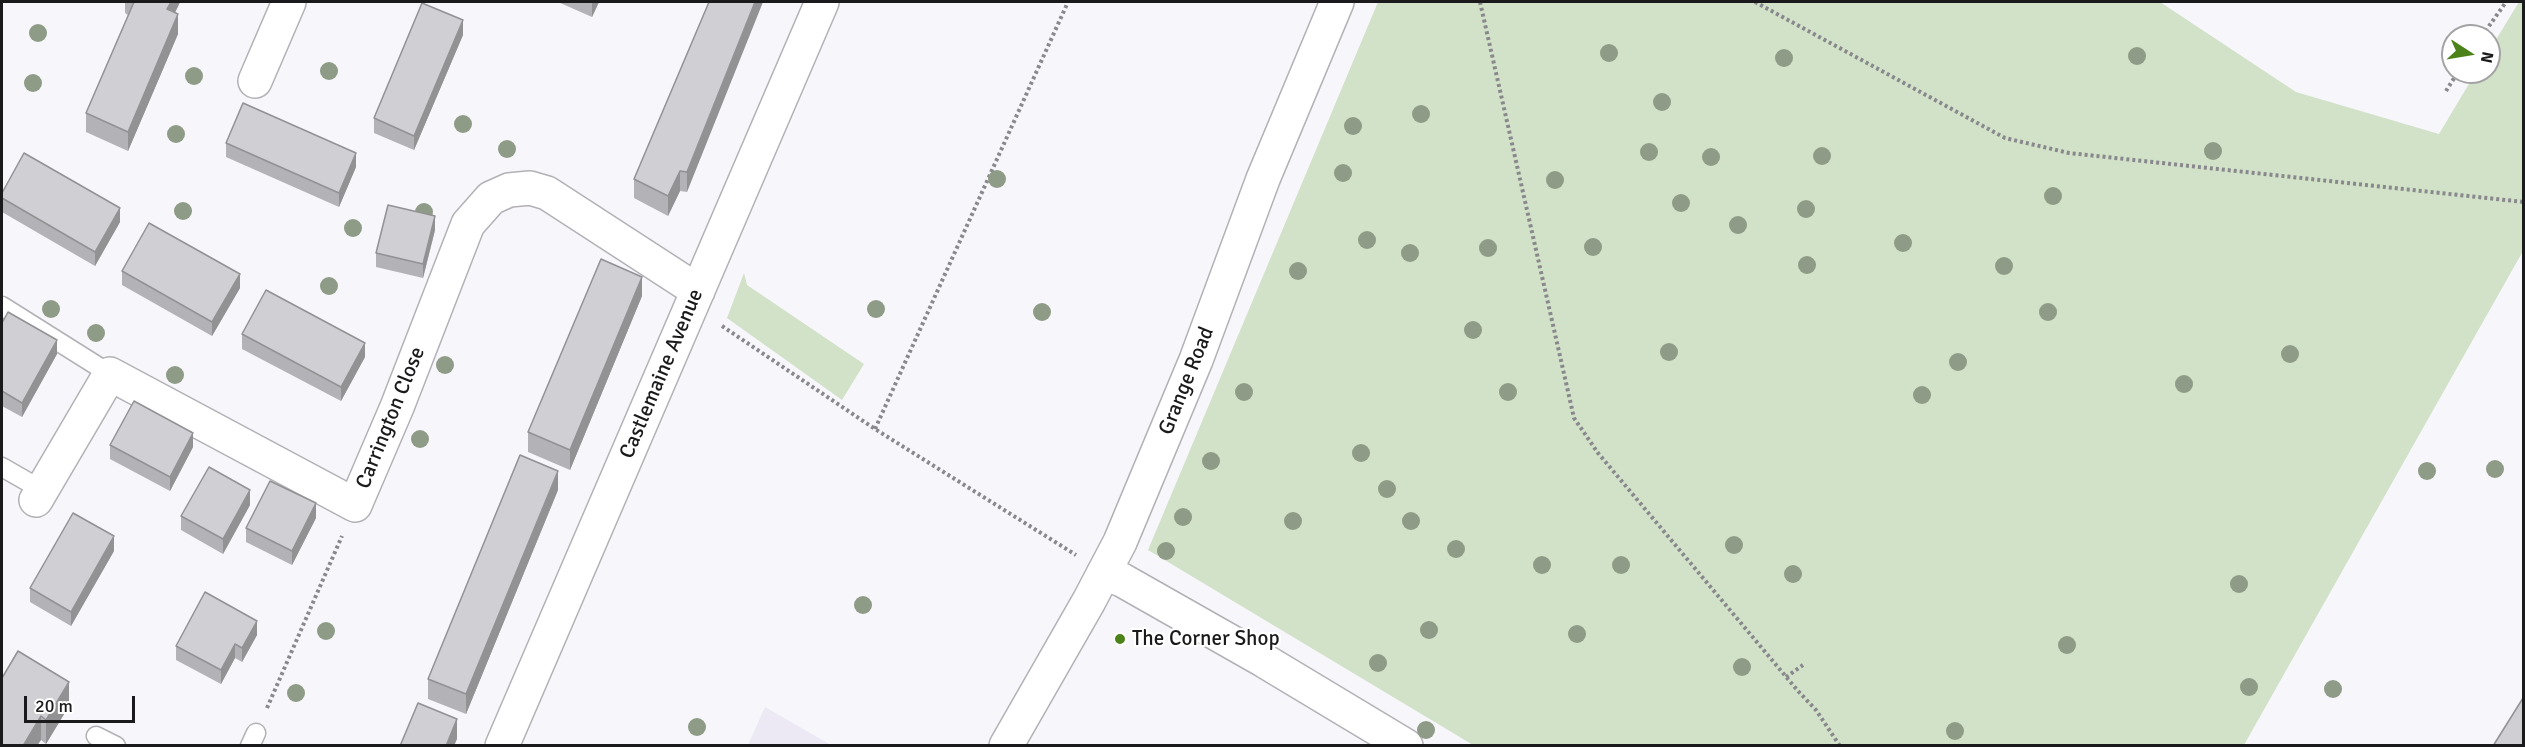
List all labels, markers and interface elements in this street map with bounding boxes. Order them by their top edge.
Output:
north arrow [2441,24,2501,84]
text: N [2476,50,2498,65]
street label: Castlemaine Avenue [615,286,709,462]
street label: Grange Road [1154,323,1220,439]
street label: Carrington Close [351,343,431,493]
place label: The Corner Shop [1132,626,1280,652]
marker: The Corner Shop [1113,632,1127,646]
scale bar [27,684,138,722]
text: 20 m [35,695,73,717]

